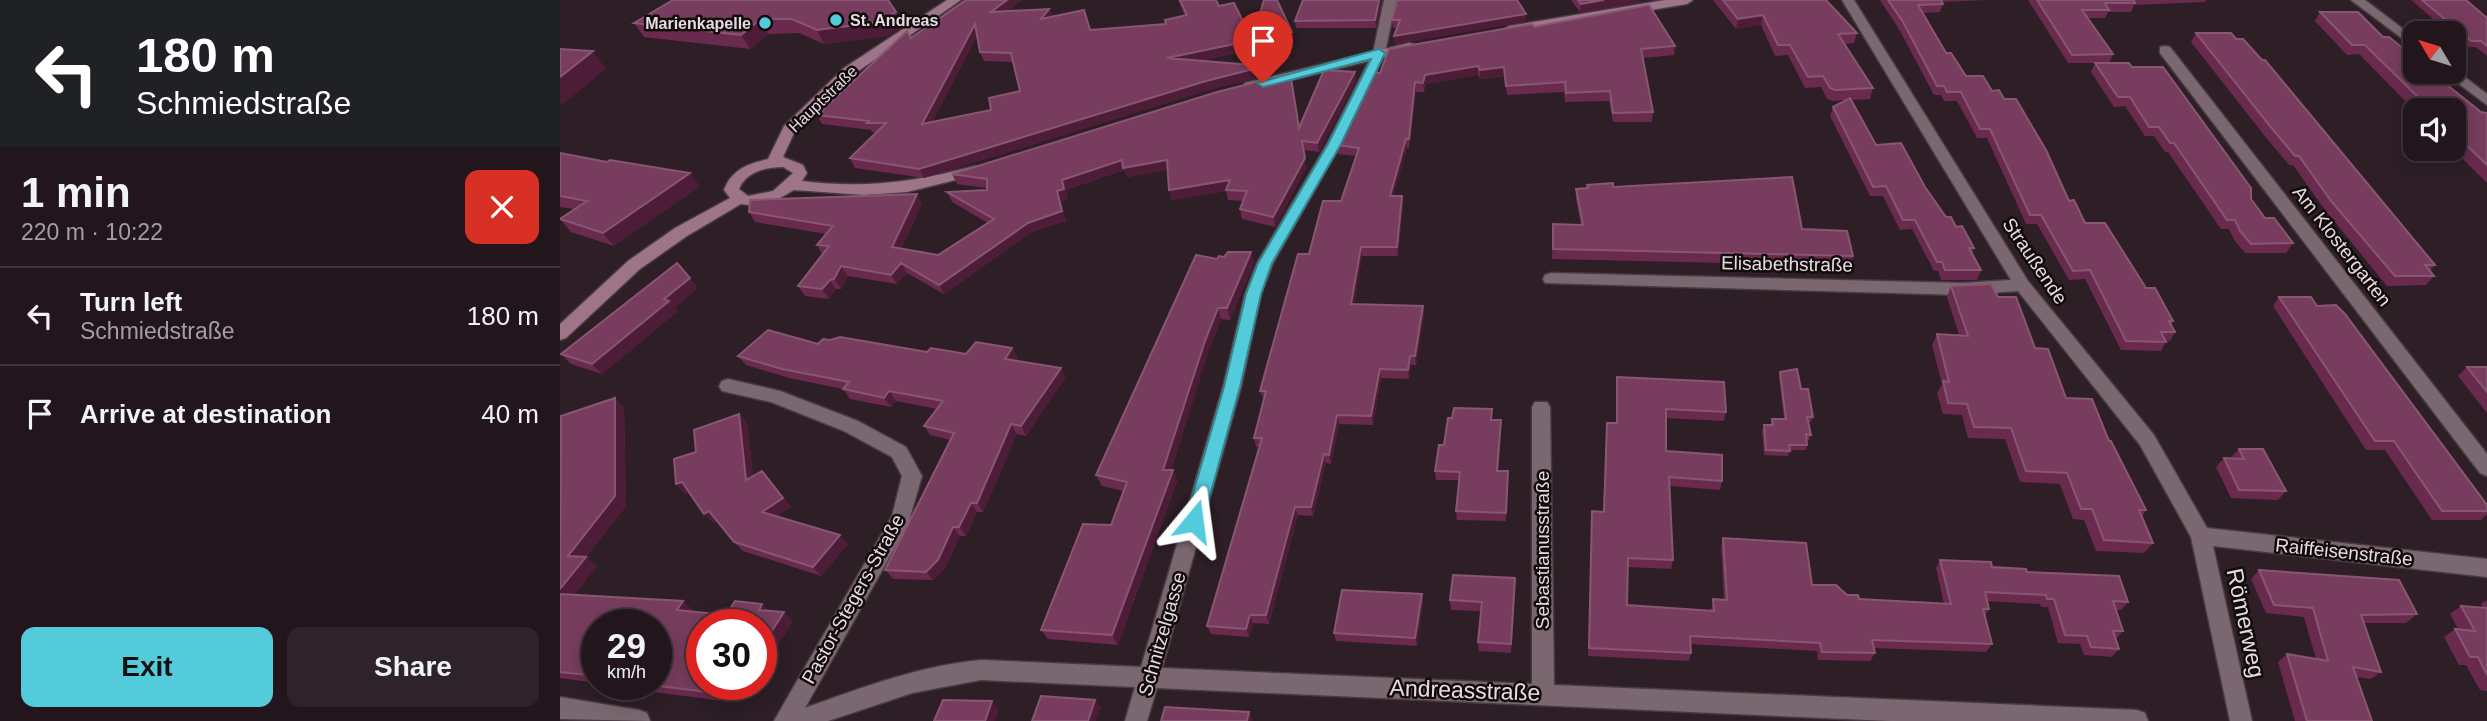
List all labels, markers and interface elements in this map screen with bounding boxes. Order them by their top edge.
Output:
pin [1233,11,1293,83]
marker: St. Andreas [828,12,844,28]
place label: St. Andreas [850,12,938,29]
place label: Marienkapelle [645,15,751,32]
marker: Marienkapelle [757,15,773,31]
north arrow [2403,21,2466,84]
map controls [2403,21,2466,161]
icon: arrive [1244,22,1282,60]
icon: left [21,28,112,119]
text: 180 m [136,28,275,82]
street label: Hauptstraße [785,62,861,136]
text: Schmiedstraße [136,85,351,121]
button: sound [2403,98,2466,161]
text: 1 min [21,169,131,216]
button: close [465,170,539,244]
street label: Am Klostergarten [2289,182,2395,310]
street label: Straußende [1999,214,2071,308]
text: 220 m · 10:22 [21,219,163,245]
street label: Elisabethstraße [1721,252,1853,276]
text: Turn left [80,287,182,317]
icon: left [21,297,59,335]
text: 180 m [467,301,539,331]
text: Schmiedstraße [80,318,235,344]
icon: arrive [21,395,59,433]
text: Arrive at destination [80,399,331,429]
text: 40 m [481,399,539,429]
street label: Sebastianusstraße [1532,471,1553,629]
position arrow [1157,484,1231,558]
street label: Pastor-Stegers-Straße [798,511,908,687]
street label: Raiffeisenstraße [2274,534,2414,570]
street label: Römerweg [2222,566,2270,680]
street label: Schnitzelgasse [1134,570,1190,698]
speed limit sign: 30 [686,609,777,700]
text: 29 [607,626,646,665]
button: Exit [21,627,273,707]
button: Share [287,627,539,707]
text: km/h [607,662,646,682]
street label: Andreasstraße [1389,674,1541,706]

